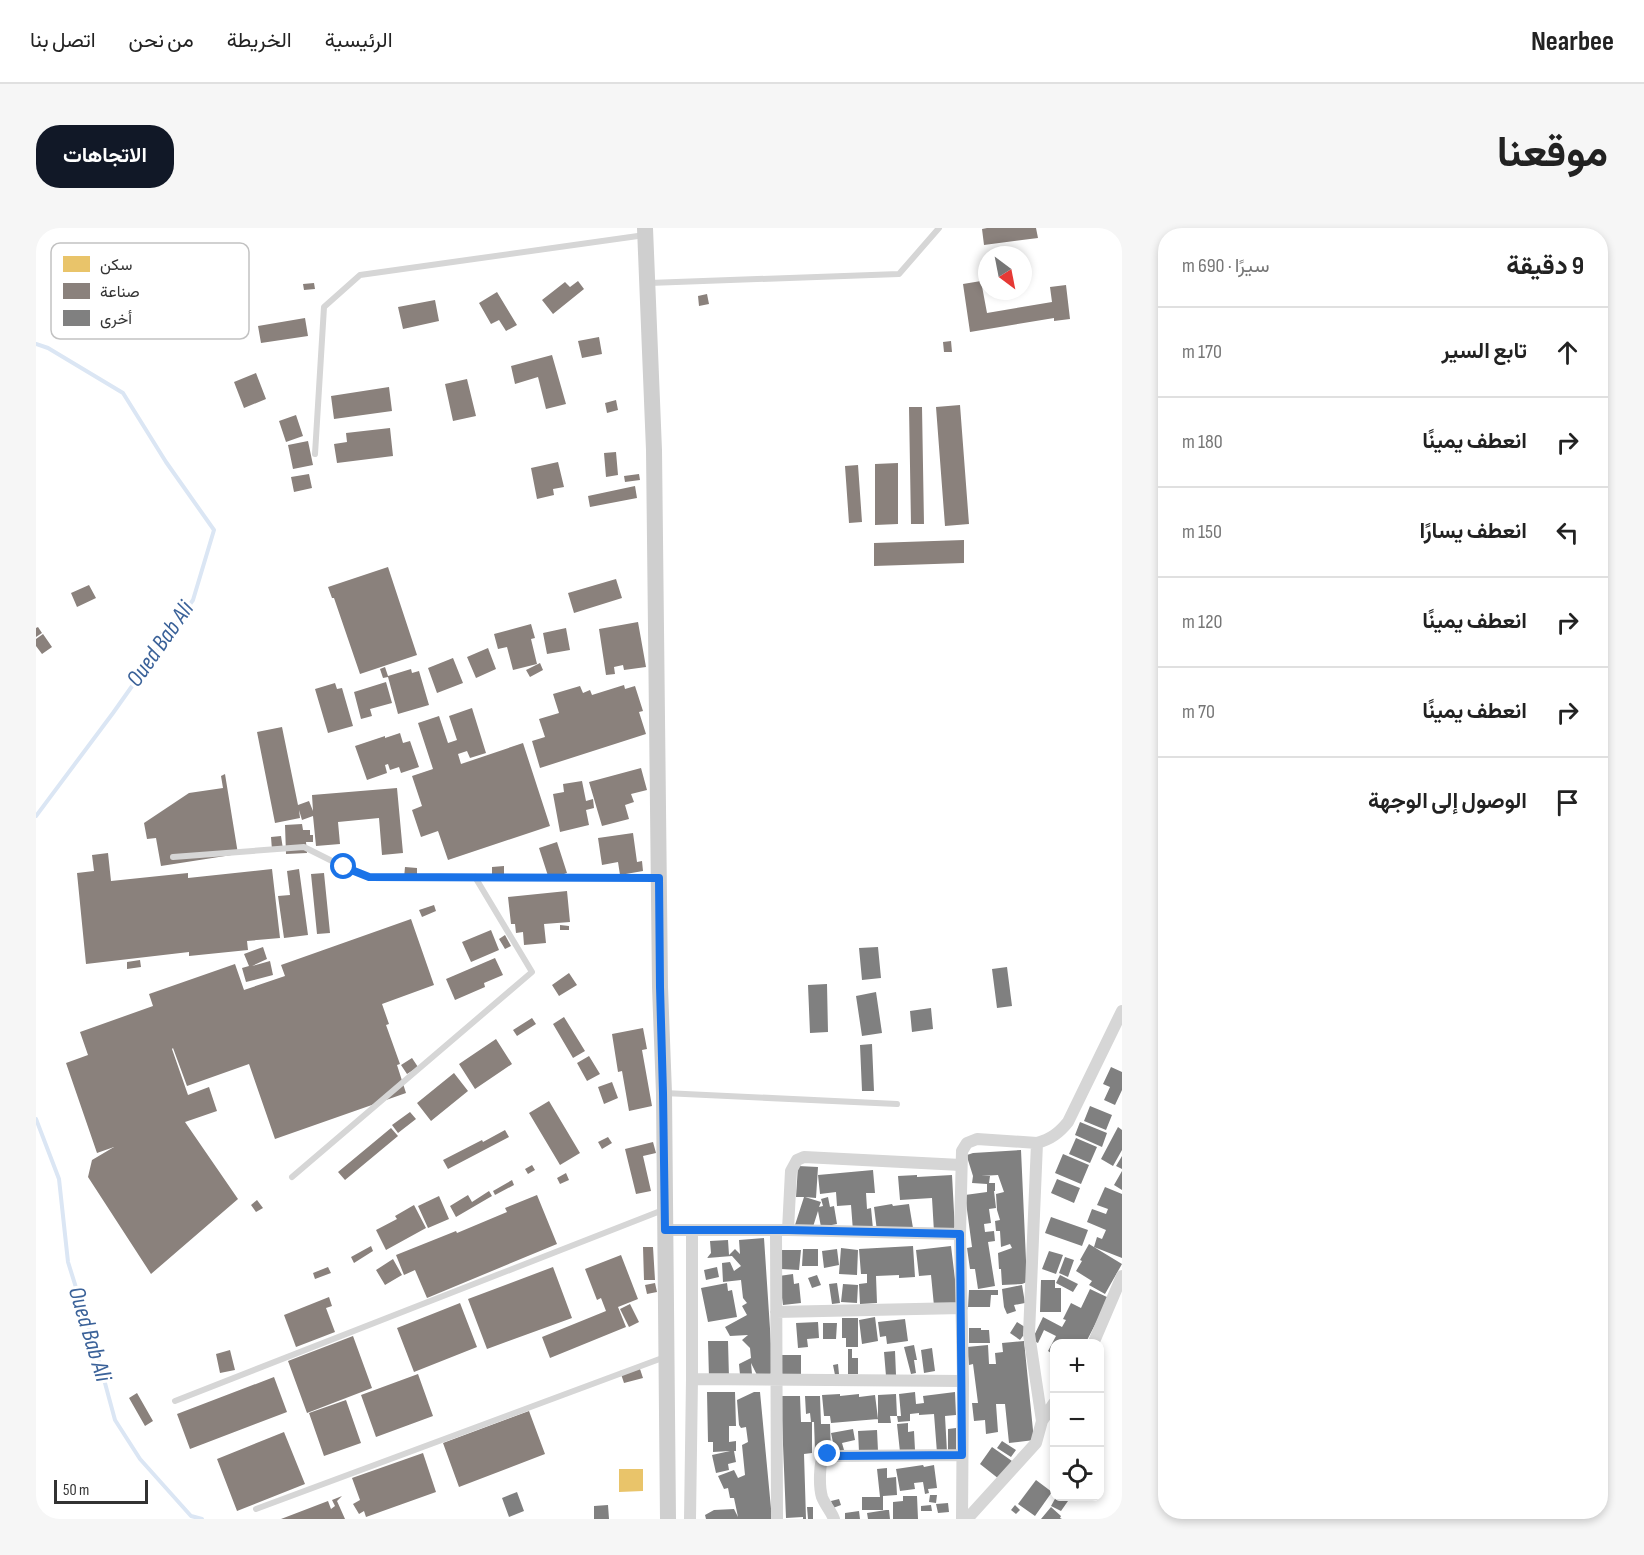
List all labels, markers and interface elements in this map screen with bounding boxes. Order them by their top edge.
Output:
text: Nearbee [1531,25,1614,58]
text: اتصل بنا [30,28,96,53]
text: من نحن [129,28,194,53]
text: الخريطة [227,28,292,53]
text: الرئيسية [325,28,393,53]
button: الاتجاهات [36,125,174,188]
text: موقعنا [1497,128,1608,179]
legend [51,243,249,339]
north arrow [978,246,1032,300]
text: 9 دقيقة [1506,251,1584,282]
text: سيرًا · 690 m [1182,254,1270,278]
text: سكن [100,256,132,275]
text: صناعة [100,283,140,302]
text: أخرى [100,310,132,329]
icon: ahead [1551,336,1584,369]
text: تابع السير [1442,338,1527,365]
text: 170 m [1182,340,1222,364]
icon: right [1551,426,1584,459]
text: انعطف يمينًا [1422,428,1527,455]
text: 180 m [1182,430,1223,454]
icon: left [1551,516,1584,549]
text: انعطف يسارًا [1419,518,1527,545]
text: 150 m [1182,520,1222,544]
water label: Oued Bab Ali [120,595,200,692]
icon: right [1551,606,1584,639]
text: انعطف يمينًا [1422,608,1527,635]
text: 120 m [1182,610,1222,634]
icon: right [1551,696,1584,729]
text: انعطف يمينًا [1422,698,1527,725]
text: 70 m [1182,700,1215,724]
icon: arrive [1551,786,1584,819]
text: الوصول إلى الوجهة [1368,788,1527,815]
route start [330,853,356,879]
water label: Oued Bab Ali [62,1283,118,1386]
map controls [1050,1339,1104,1501]
button: + [1050,1339,1104,1393]
button: − [1050,1393,1104,1447]
route end [814,1440,840,1466]
button: locate [1050,1447,1104,1501]
scale bar [54,1477,148,1504]
text: 50 m [63,1481,89,1500]

